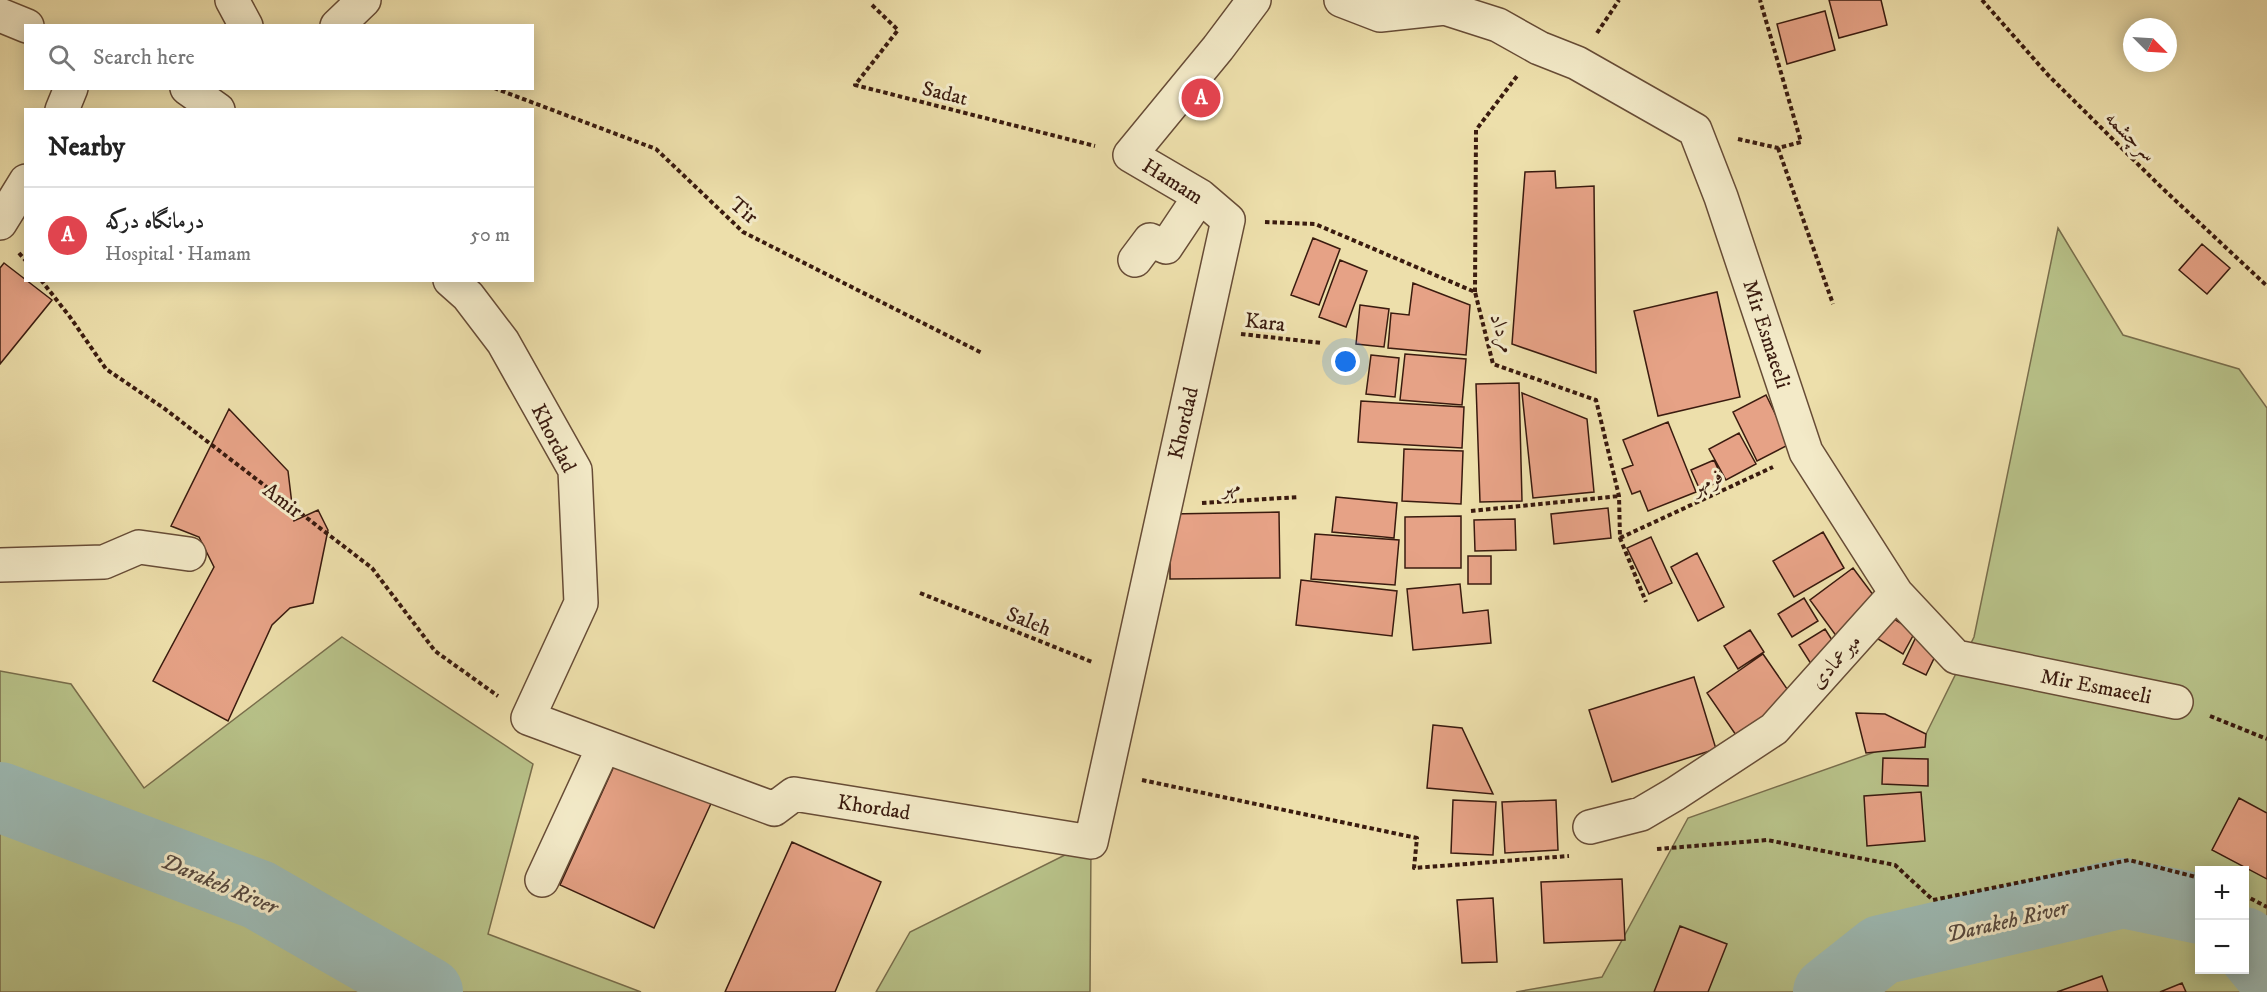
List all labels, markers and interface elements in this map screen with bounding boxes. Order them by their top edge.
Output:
north arrow [2123,18,2177,72]
search box [24,24,534,90]
icon: search [45,41,78,74]
text: Search here [93,44,195,71]
street label: Sadat [919,76,971,112]
pin: A [1182,76,1220,120]
street label: سرچشمه [2099,106,2161,168]
text: Nearby [48,131,125,164]
street label: Hamam [1137,153,1208,211]
street label: Tir [724,191,763,230]
text: درمانگاه درکه [105,208,205,235]
text: A [61,223,74,248]
text: 50 m [470,223,510,248]
text: Hospital · Hamam [105,242,251,267]
street label: Mir Esmaeeli [1736,277,1796,392]
street label: Kara [1243,308,1286,338]
street label: مرداد [1482,310,1521,357]
your location [1331,347,1360,376]
street label: Khordad [1163,384,1205,462]
street label: Khordad [525,400,582,478]
street label: فرمهر [1686,463,1727,501]
street label: مهر [1219,473,1241,501]
street label: Amir [258,478,307,524]
street label: Saleh [1002,601,1055,643]
street label: میرعمادی [1804,629,1867,694]
street label: Mir Esmaeeli [2038,663,2154,710]
street label: Khordad [836,789,913,827]
water label: Darakeh River [157,848,284,922]
map controls [2195,866,2249,974]
button: + [2195,866,2249,920]
water label: Darakeh River [1944,894,2073,949]
button: − [2195,920,2249,974]

